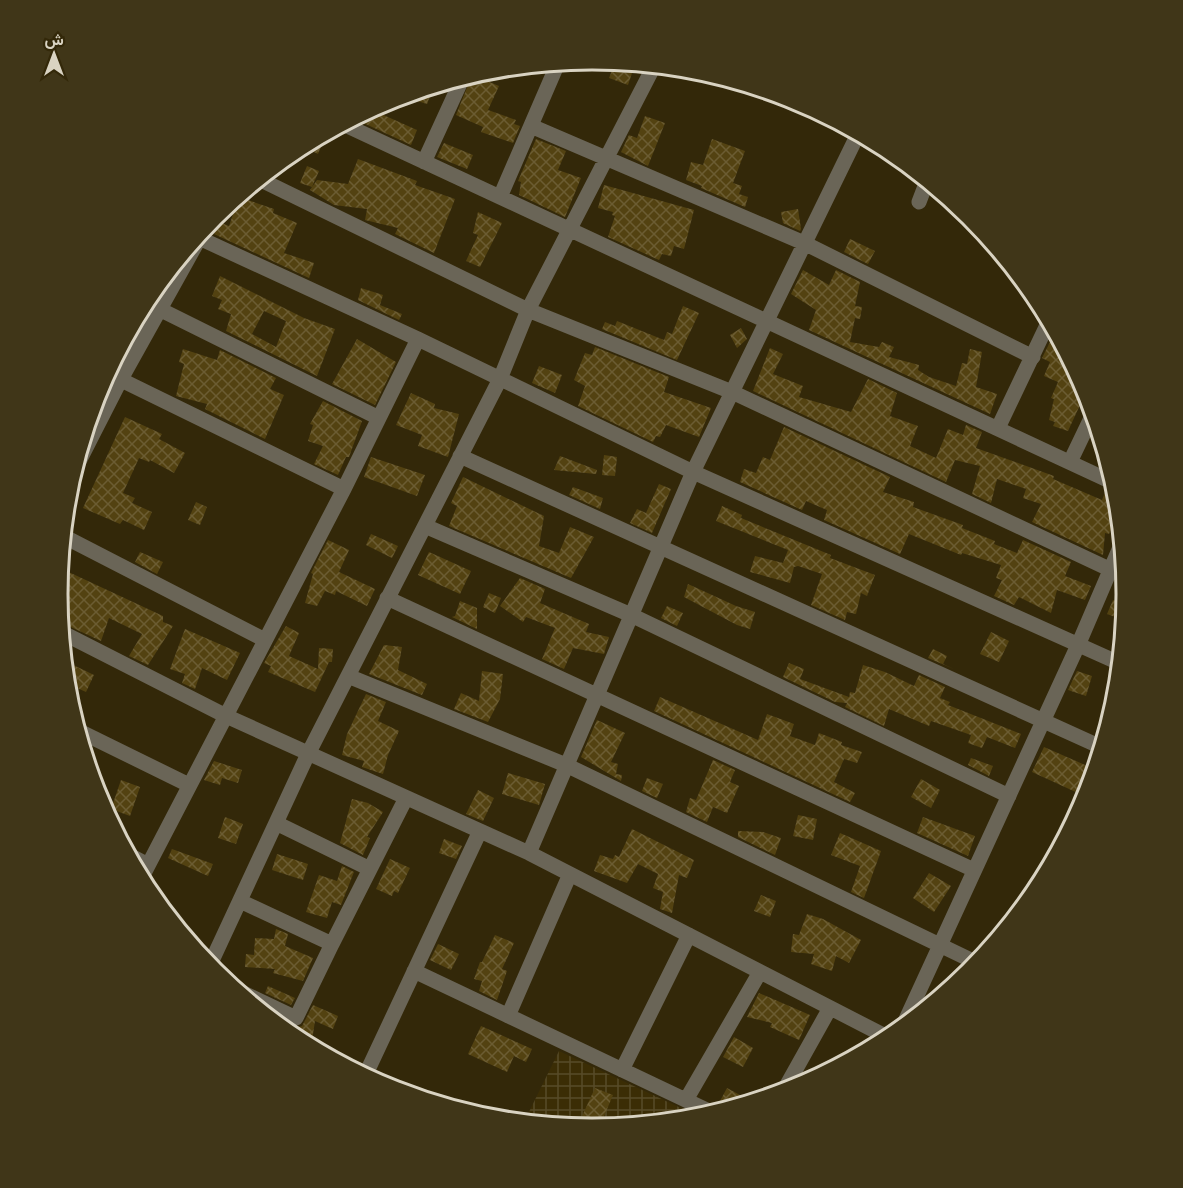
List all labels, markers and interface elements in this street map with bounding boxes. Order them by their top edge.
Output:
north arrow [24,24,84,84]
text: ش [44,29,64,51]

